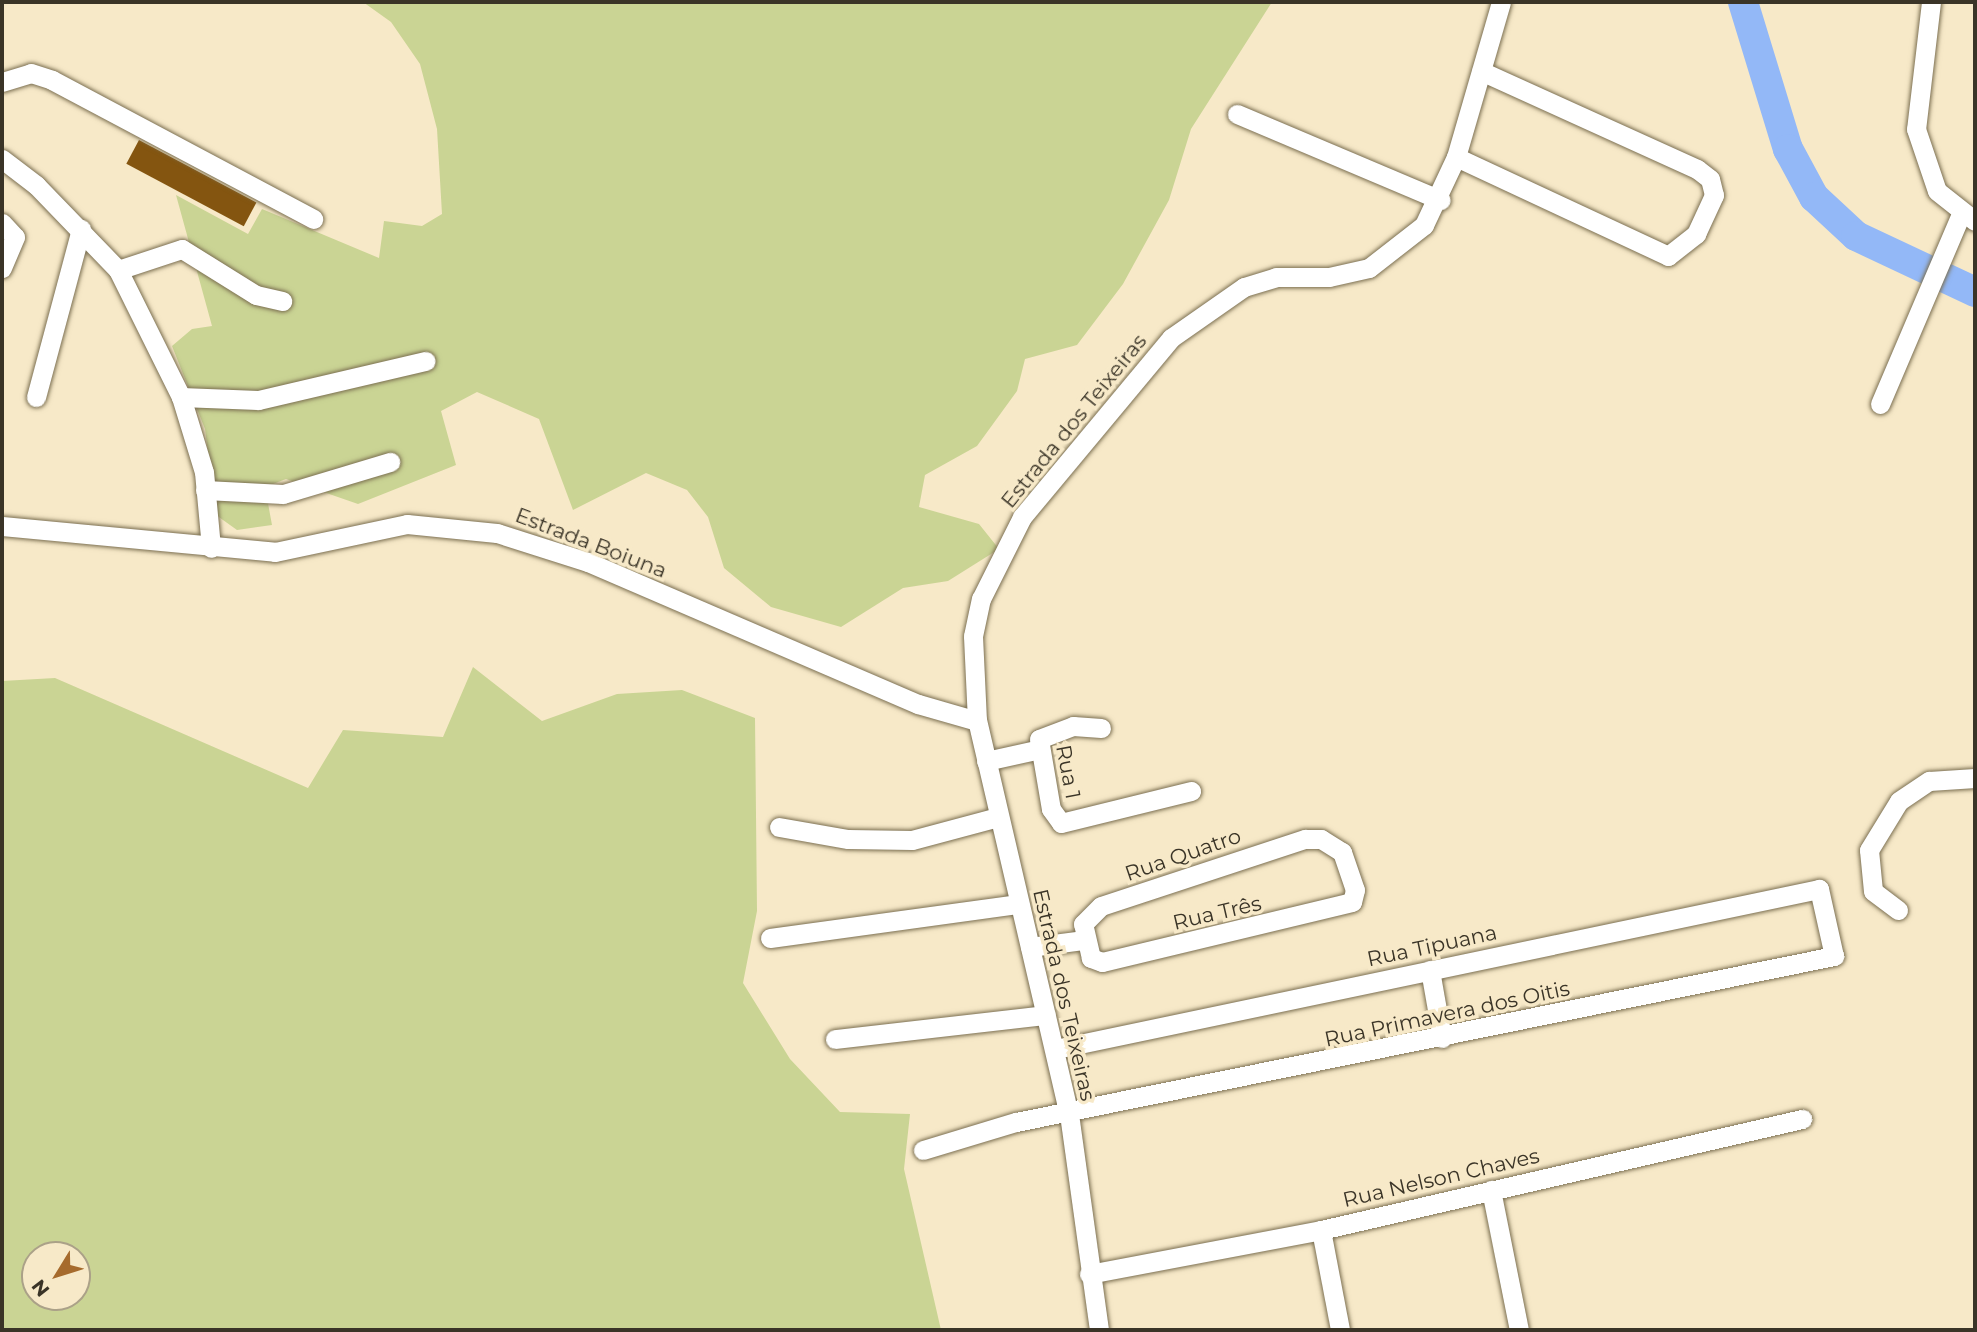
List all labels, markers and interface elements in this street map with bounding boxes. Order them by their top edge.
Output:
street label: Estrada dos Teixeiras [996,329,1152,513]
street label: Estrada Boiuna [512,503,670,583]
street label: Rua 1 [1050,743,1086,801]
street label: Rua Quatro [1122,823,1244,887]
street label: Estrada dos Teixeiras [1027,887,1101,1103]
street label: Rua Três [1170,891,1264,935]
street label: Rua Tipuana [1365,920,1499,972]
street label: Rua Primavera dos Oitis [1322,976,1572,1052]
street label: Rua Nelson Chaves [1340,1143,1542,1213]
north arrow [21,1241,91,1311]
text: N [27,1275,54,1301]

